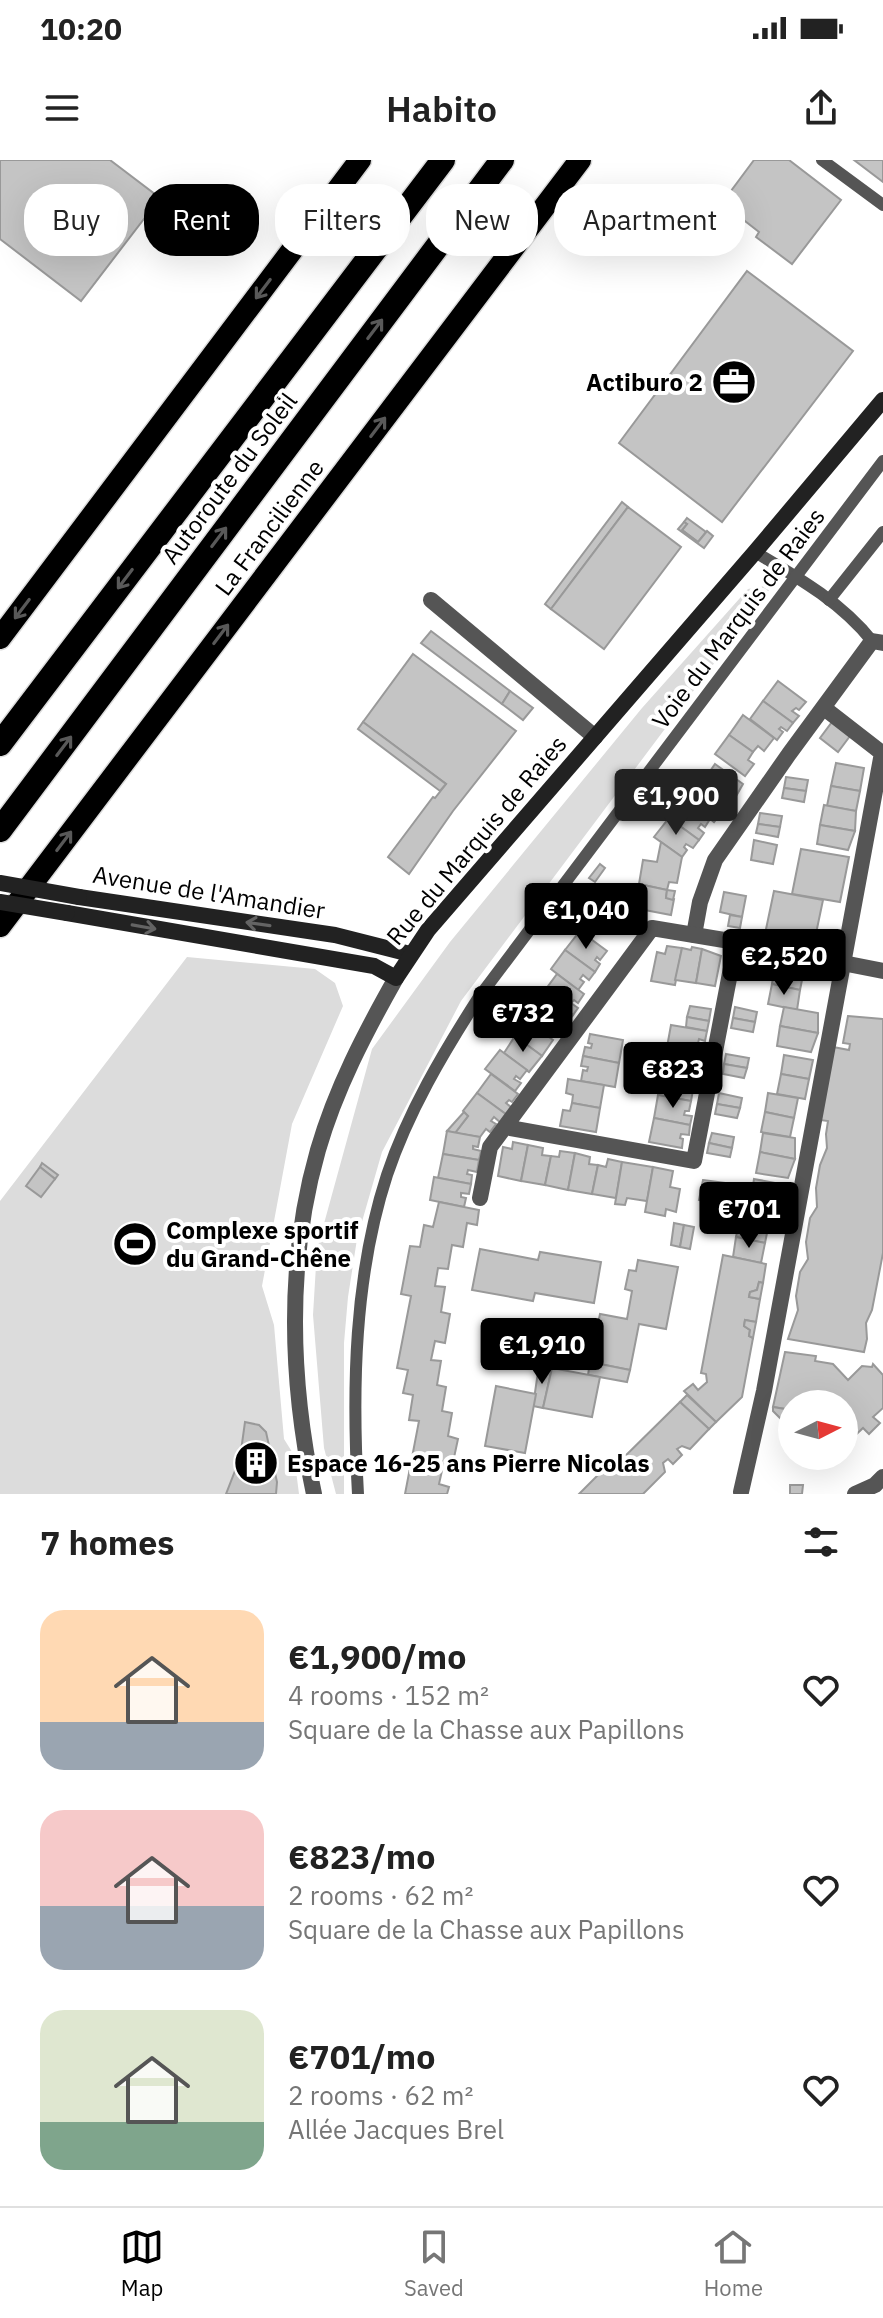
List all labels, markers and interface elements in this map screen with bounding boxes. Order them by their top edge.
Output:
text: 10:20 [40,9,122,48]
text: Habito [386,85,497,132]
icon: menu [40,86,84,130]
icon: share [799,86,843,130]
chip: Buy [24,184,128,256]
chip: Rent [144,184,259,256]
chip: Filters [275,184,410,256]
chip: New [426,184,538,256]
chip: Apartment [554,184,745,256]
one-way arrow [255,278,271,300]
one-way arrow [367,319,384,341]
office icon: Actiburo 2 [710,358,758,406]
place label: Actiburo 2 [586,366,703,398]
street label: Autoroute du Soleil [154,386,304,570]
one-way arrow [369,417,386,438]
street label: La Francilienne [207,452,331,602]
street label: Voie du Marquis de Raies [644,501,832,735]
one-way arrow [211,527,228,549]
one-way arrow [117,568,134,589]
one-way arrow [14,598,31,619]
one-way arrow [212,624,229,645]
street label: Rue du Marquis de Raies [379,728,573,952]
one-way arrow [55,735,72,757]
pin: €1,900 [611,769,741,837]
text: €1,900 [633,778,719,812]
one-way arrow [55,831,72,853]
street label: Avenue de l'Amandier [91,858,327,926]
pin: €1,040 [521,883,651,951]
text: €1,040 [543,892,629,926]
one-way arrow [246,916,271,931]
one-way arrow [131,920,156,935]
pin: €2,520 [719,929,849,997]
text: €2,520 [741,938,827,972]
pin: €732 [476,986,570,1054]
text: €732 [491,995,555,1029]
pin: €823 [626,1042,720,1110]
text: €823 [641,1051,705,1085]
pin: €701 [702,1182,796,1250]
text: €701 [717,1191,781,1225]
place label: Complexe sportif du Grand-Chêne [166,1214,359,1274]
sports icon: Complexe sportif du Grand-Chêne [111,1220,159,1268]
pin: €1,910 [477,1318,607,1386]
text: €1,910 [499,1327,585,1361]
north arrow [778,1390,858,1470]
map controls [778,1390,858,1470]
building icon: Espace 16-25 ans Pierre Nicolas [232,1439,280,1487]
place label: Espace 16-25 ans Pierre Nicolas [287,1447,650,1479]
text: 7 homes [40,1520,175,1564]
icon: filters [799,1520,843,1564]
text: €1,900/mo [288,1634,466,1678]
icon: home [104,1642,200,1738]
icon: heart [799,1668,843,1712]
text: 4 rooms · 152 m² [288,1678,489,1712]
text: Square de la Chasse aux Papillons [288,1712,685,1746]
text: €823/mo [288,1834,435,1878]
icon: home [104,1842,200,1938]
icon: heart [799,1868,843,1912]
text: 2 rooms · 62 m² [288,1878,473,1912]
text: Square de la Chasse aux Papillons [288,1912,685,1946]
text: €701/mo [288,2034,435,2078]
icon: home [104,2042,200,2138]
icon: heart [799,2068,843,2112]
text: 2 rooms · 62 m² [288,2078,473,2112]
text: Allée Jacques Brel [288,2112,504,2146]
tab: Map [120,2225,164,2302]
tab: Saved [404,2225,464,2302]
tab: Home [704,2225,763,2302]

